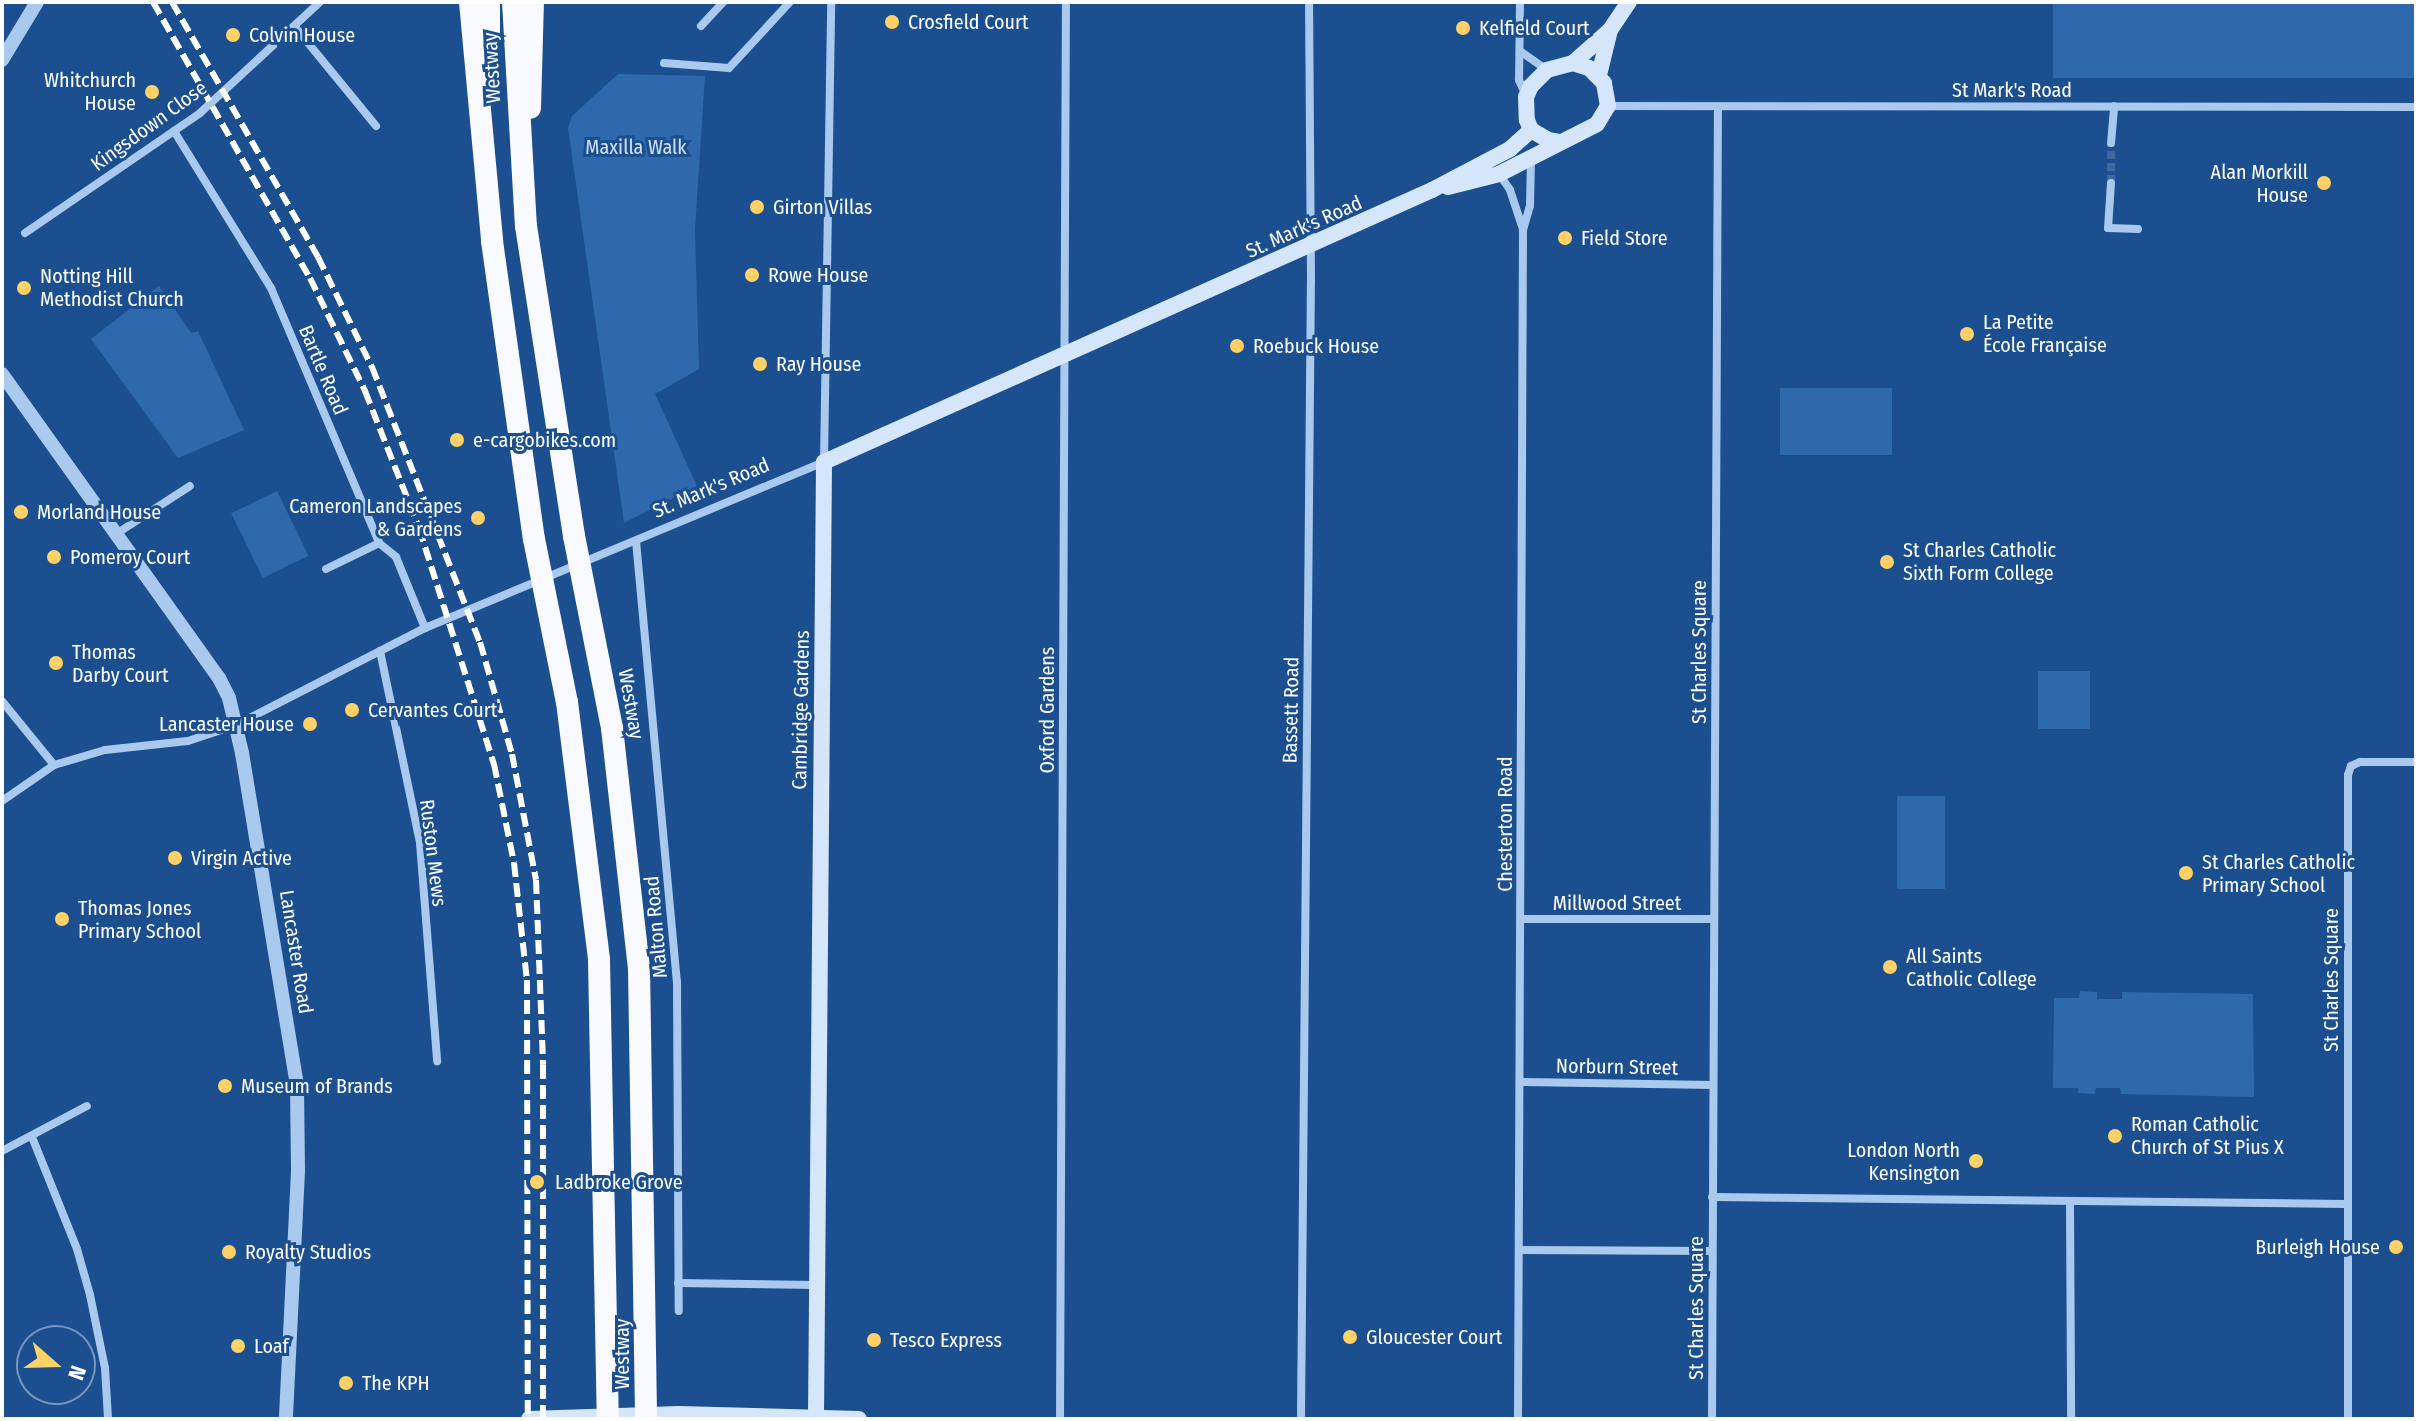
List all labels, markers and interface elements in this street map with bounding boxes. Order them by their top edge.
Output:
place label: Crosfield Court [908,10,1029,34]
marker: Crosfield Court [883,13,901,31]
place label: Kelfield Court [1479,16,1590,40]
marker: Kelfield Court [1454,19,1472,37]
place label: Colvin House [249,23,355,47]
marker: Colvin House [224,26,242,44]
street label: Westway [478,32,506,104]
place label: Whitchurch House [44,68,136,115]
street label: Kingsdown Close [86,76,212,176]
street label: St Mark's Road [1952,78,2072,102]
marker: Whitchurch House [143,83,161,101]
park label: Maxilla Walk [585,135,687,159]
place label: Alan Morkill House [2211,160,2308,207]
marker: Alan Morkill House [2315,174,2333,192]
street label: St. Mark's Road [1242,191,1366,263]
place label: Girton Villas [773,195,872,219]
marker: Girton Villas [748,198,766,216]
place label: Field Store [1581,226,1668,250]
marker: Field Store [1556,229,1574,247]
place label: Rowe House [768,263,868,287]
place label: Notting Hill Methodist Church [40,264,184,311]
marker: Rowe House [743,266,761,284]
marker: Notting Hill Methodist Church [15,279,33,297]
place label: La Petite École Française [1983,310,2107,357]
street label: Bartle Road [293,321,353,419]
marker: La Petite École Française [1958,325,1976,343]
place label: Roebuck House [1253,334,1379,358]
marker: Roebuck House [1228,337,1246,355]
place label: Ray House [776,352,861,376]
marker: Ray House [751,355,769,373]
place label: e-cargobikes.com [473,428,616,452]
marker: e-cargobikes.com [448,431,466,449]
street label: St. Mark's Road [649,453,773,523]
place label: Cameron Landscapes & Gardens [289,494,462,541]
place label: Morland House [37,500,161,524]
marker: Morland House [12,503,30,521]
marker: Cameron Landscapes & Gardens [469,509,487,527]
place label: St Charles Catholic Sixth Form College [1903,538,2056,585]
place label: Pomeroy Court [70,545,190,569]
marker: Pomeroy Court [45,548,63,566]
marker: St Charles Catholic Sixth Form College [1878,553,1896,571]
street label: St Charles Square [1687,580,1711,724]
street label: Cambridge Gardens [788,630,814,790]
place label: Thomas Darby Court [72,640,169,687]
street label: Oxford Gardens [1035,647,1059,773]
marker: Thomas Darby Court [47,654,65,672]
street label: Bassett Road [1278,656,1304,764]
street label: Westway [613,667,649,741]
place label: Cervantes Court [368,698,497,722]
marker: Cervantes Court [343,701,361,719]
place label: Lancaster House [159,712,294,736]
marker: Lancaster House [301,715,319,733]
street label: Chesterton Road [1493,756,1517,892]
street label: Ruston Mews [415,798,451,908]
place label: Virgin Active [191,846,292,870]
marker: Virgin Active [166,849,184,867]
place label: St Charles Catholic Primary School [2202,850,2355,897]
marker: St Charles Catholic Primary School [2177,864,2195,882]
street label: Malton Road [640,875,672,979]
street label: Lancaster Road [274,888,318,1016]
street label: Millwood Street [1553,891,1681,915]
place label: Thomas Jones Primary School [78,896,201,943]
street label: St Charles Square [2319,908,2343,1052]
marker: Thomas Jones Primary School [53,910,71,928]
place label: All Saints Catholic College [1906,944,2037,991]
marker: All Saints Catholic College [1881,958,1899,976]
street label: Norburn Street [1556,1054,1678,1080]
place label: Museum of Brands [241,1074,393,1098]
marker: Museum of Brands [216,1077,234,1095]
place label: Roman Catholic Church of St Pius X [2131,1112,2284,1159]
marker: Roman Catholic Church of St Pius X [2106,1127,2124,1145]
place label: London North Kensington [1847,1138,1960,1185]
marker: London North Kensington [1967,1152,1985,1170]
place label: Ladbroke Grove [555,1170,683,1194]
marker: Ladbroke Grove [526,1171,548,1193]
place label: Burleigh House [2255,1235,2380,1259]
street label: St Charles Square [1684,1236,1708,1380]
marker: Burleigh House [2387,1238,2405,1256]
place label: Royalty Studios [245,1240,371,1264]
marker: Royalty Studios [220,1243,238,1261]
street label: Westway [610,1319,634,1389]
north arrow [16,1325,96,1405]
place label: Gloucester Court [1366,1325,1502,1349]
place label: Tesco Express [890,1328,1002,1352]
marker: Gloucester Court [1341,1328,1359,1346]
marker: Tesco Express [865,1331,883,1349]
place label: Loaf [254,1334,289,1358]
marker: Loaf [229,1337,247,1355]
text: N [62,1362,92,1384]
place label: The KPH [362,1371,430,1395]
marker: The KPH [337,1374,355,1392]

